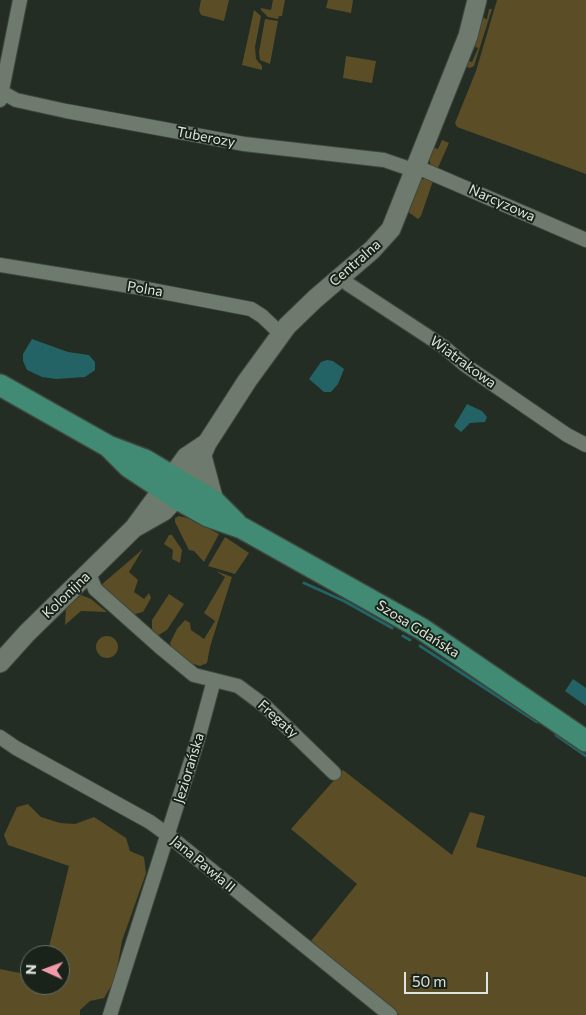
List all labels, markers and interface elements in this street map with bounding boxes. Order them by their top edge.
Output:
street label: Tuberozy [175,123,237,151]
street label: Narcyzowa [466,181,538,225]
street label: Centralna [326,236,384,290]
street label: Polna [126,278,164,300]
street label: Wiatrakowa [427,332,499,392]
street label: Kolonijna [39,568,93,622]
street label: Szosa Gdańska [373,597,463,661]
street label: Fregaty [254,697,302,741]
street label: Jeziorańska [170,731,208,805]
street label: Jana Pawła II [167,832,239,896]
north arrow [20,945,70,995]
scale bar [406,962,490,994]
text: N [22,964,39,975]
text: 50 m [412,972,446,990]

